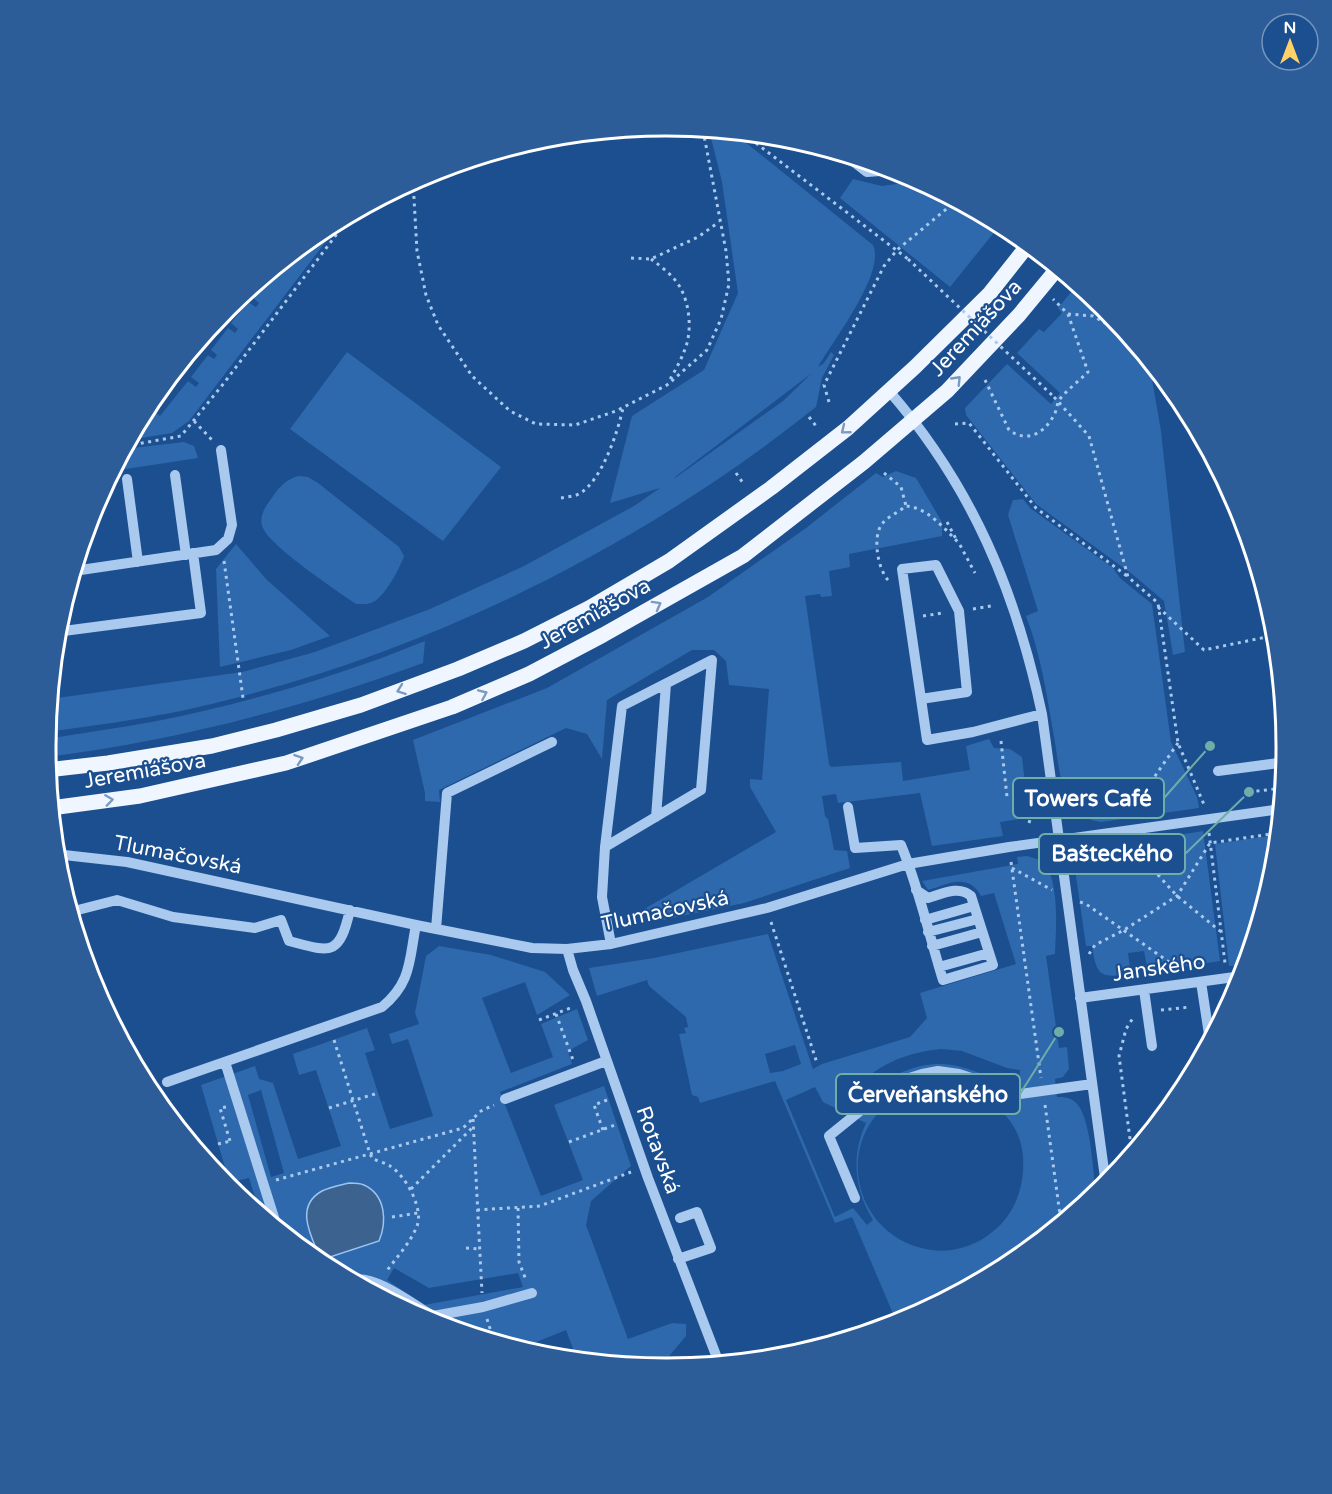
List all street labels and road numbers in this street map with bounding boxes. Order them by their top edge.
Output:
street label: Jeremiášova [925,274,1027,382]
street label: Jeremiášova [535,573,655,655]
street label: Jeremiášova [82,748,208,794]
street label: Tlumačovská [112,830,244,880]
street label: Tlumačovská [599,885,731,937]
street label: Janského [1111,949,1207,987]
street label: Rotavská [631,1103,685,1197]

